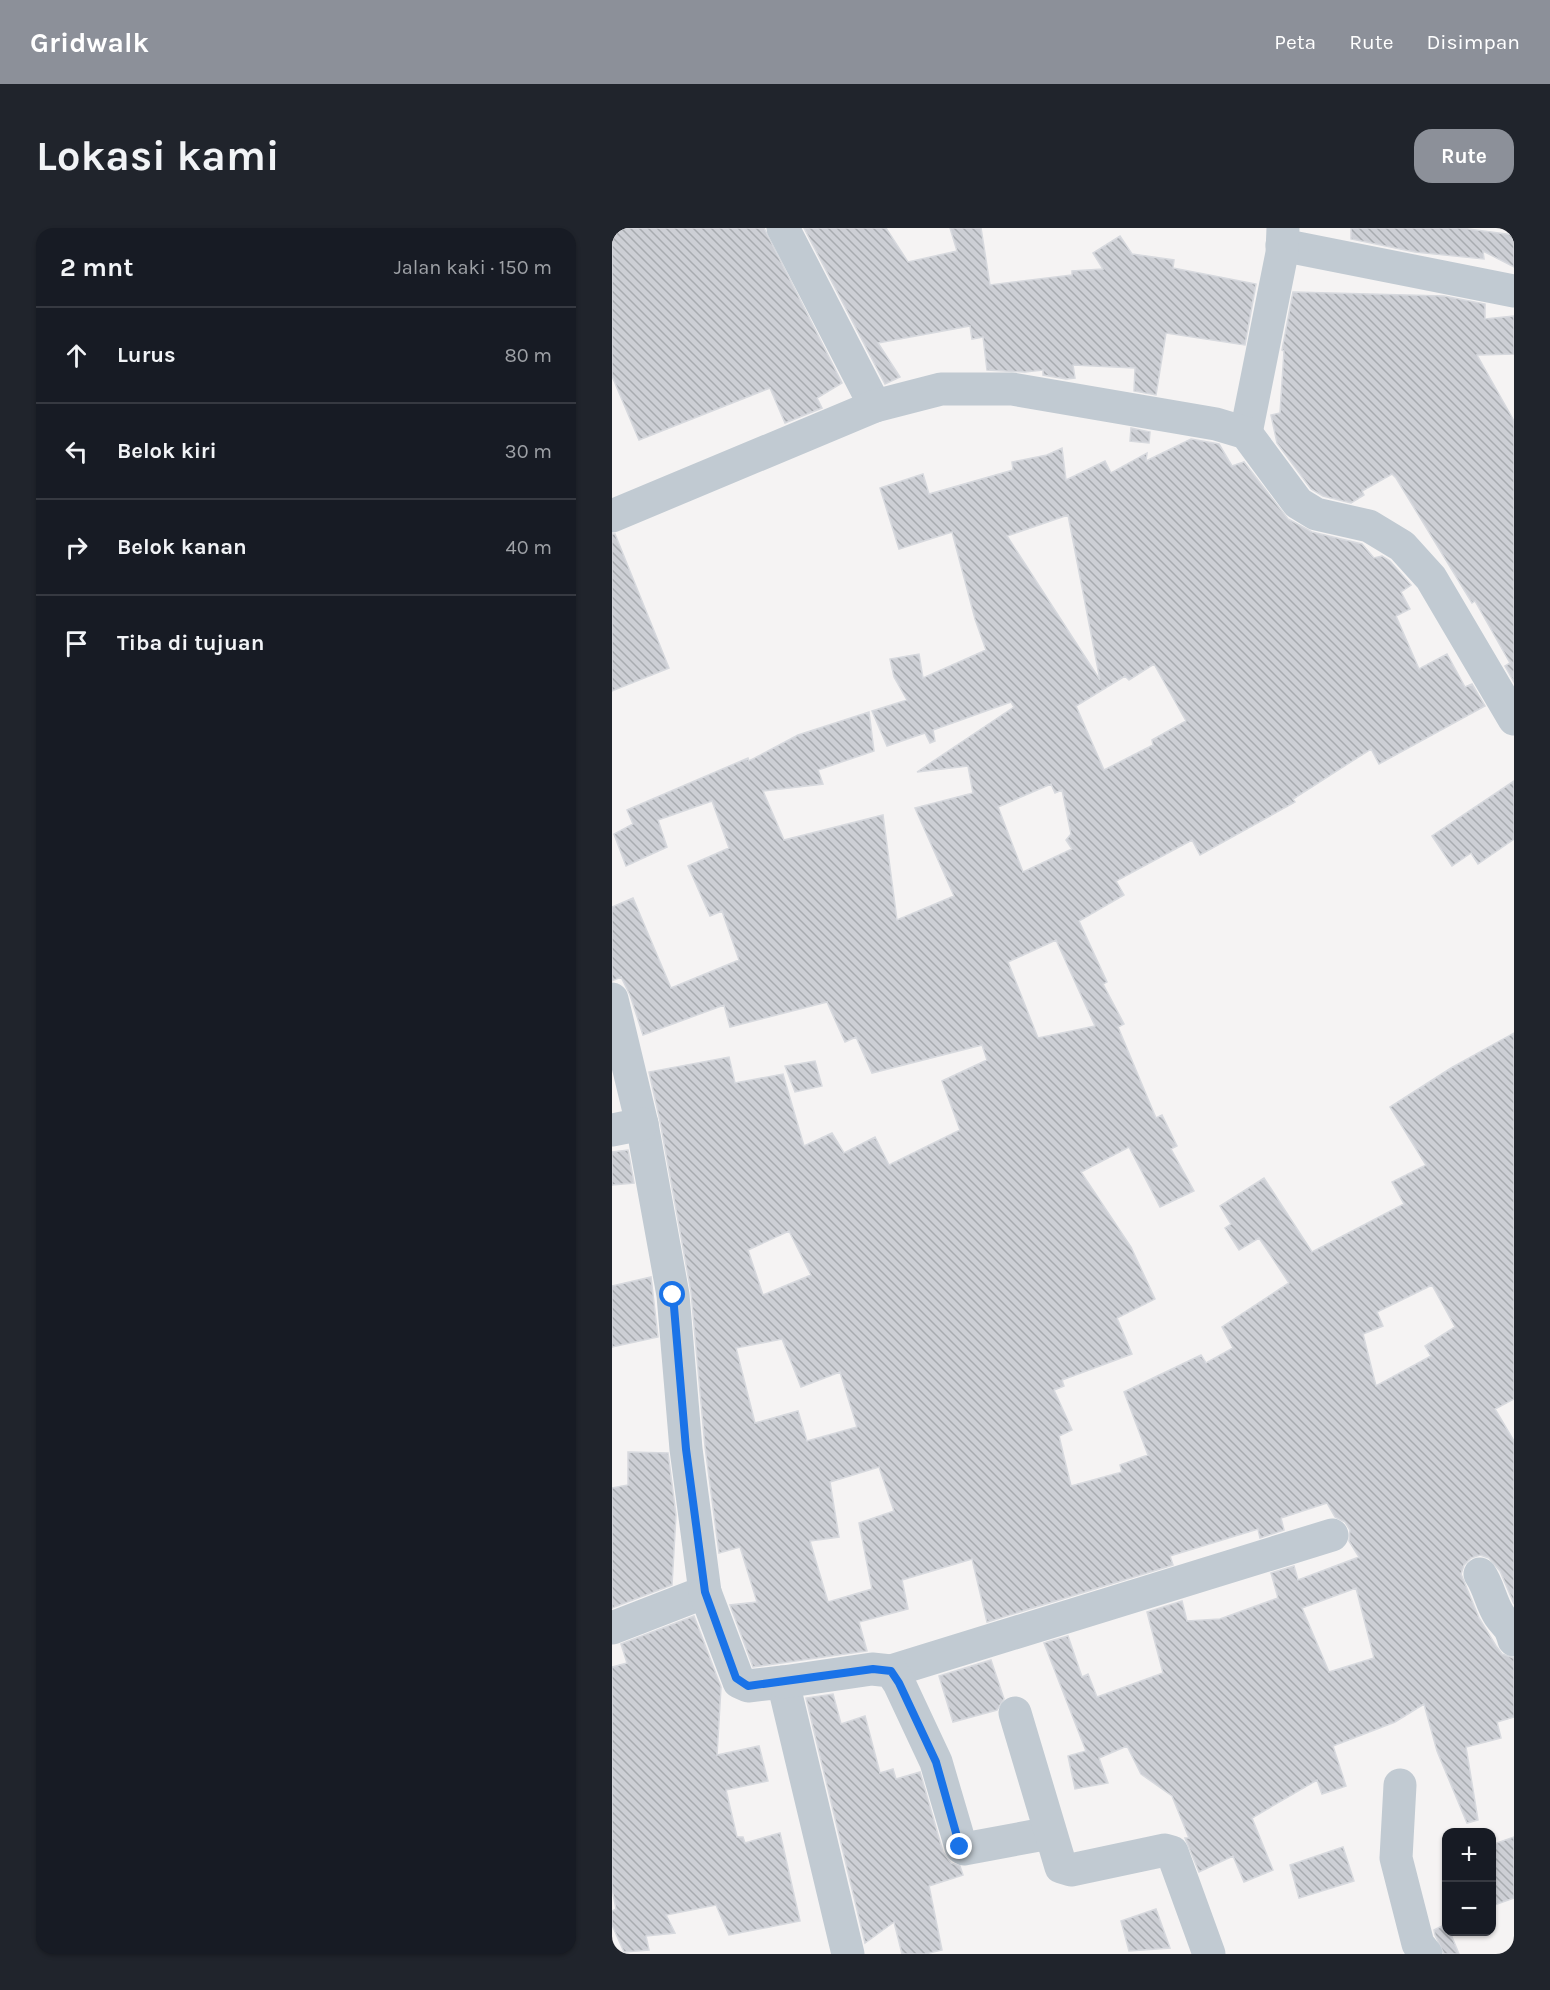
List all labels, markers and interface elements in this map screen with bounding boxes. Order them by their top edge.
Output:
text: Gridwalk [30,26,149,59]
text: Peta [1274,30,1316,54]
text: Rute [1349,30,1393,54]
text: Disimpan [1426,30,1520,54]
button: Rute [1414,129,1514,183]
text: Lokasi kami [36,131,280,181]
text: 2 mnt [60,252,133,283]
text: Jalan kaki · 150 m [394,256,552,279]
icon: ahead [60,339,93,372]
text: Lurus [117,342,176,368]
text: 80 m [504,344,552,367]
icon: left [60,435,93,468]
text: Belok kiri [117,438,217,464]
text: 30 m [505,440,552,463]
icon: right [60,531,93,564]
text: Belok kanan [117,534,247,560]
text: 40 m [506,536,552,559]
icon: arrive [60,627,93,660]
text: Tiba di tujuan [117,630,264,656]
route start [659,1281,685,1307]
map controls [1442,1828,1496,1936]
button: + [1442,1828,1496,1882]
route end [946,1833,972,1859]
button: − [1442,1882,1496,1936]

